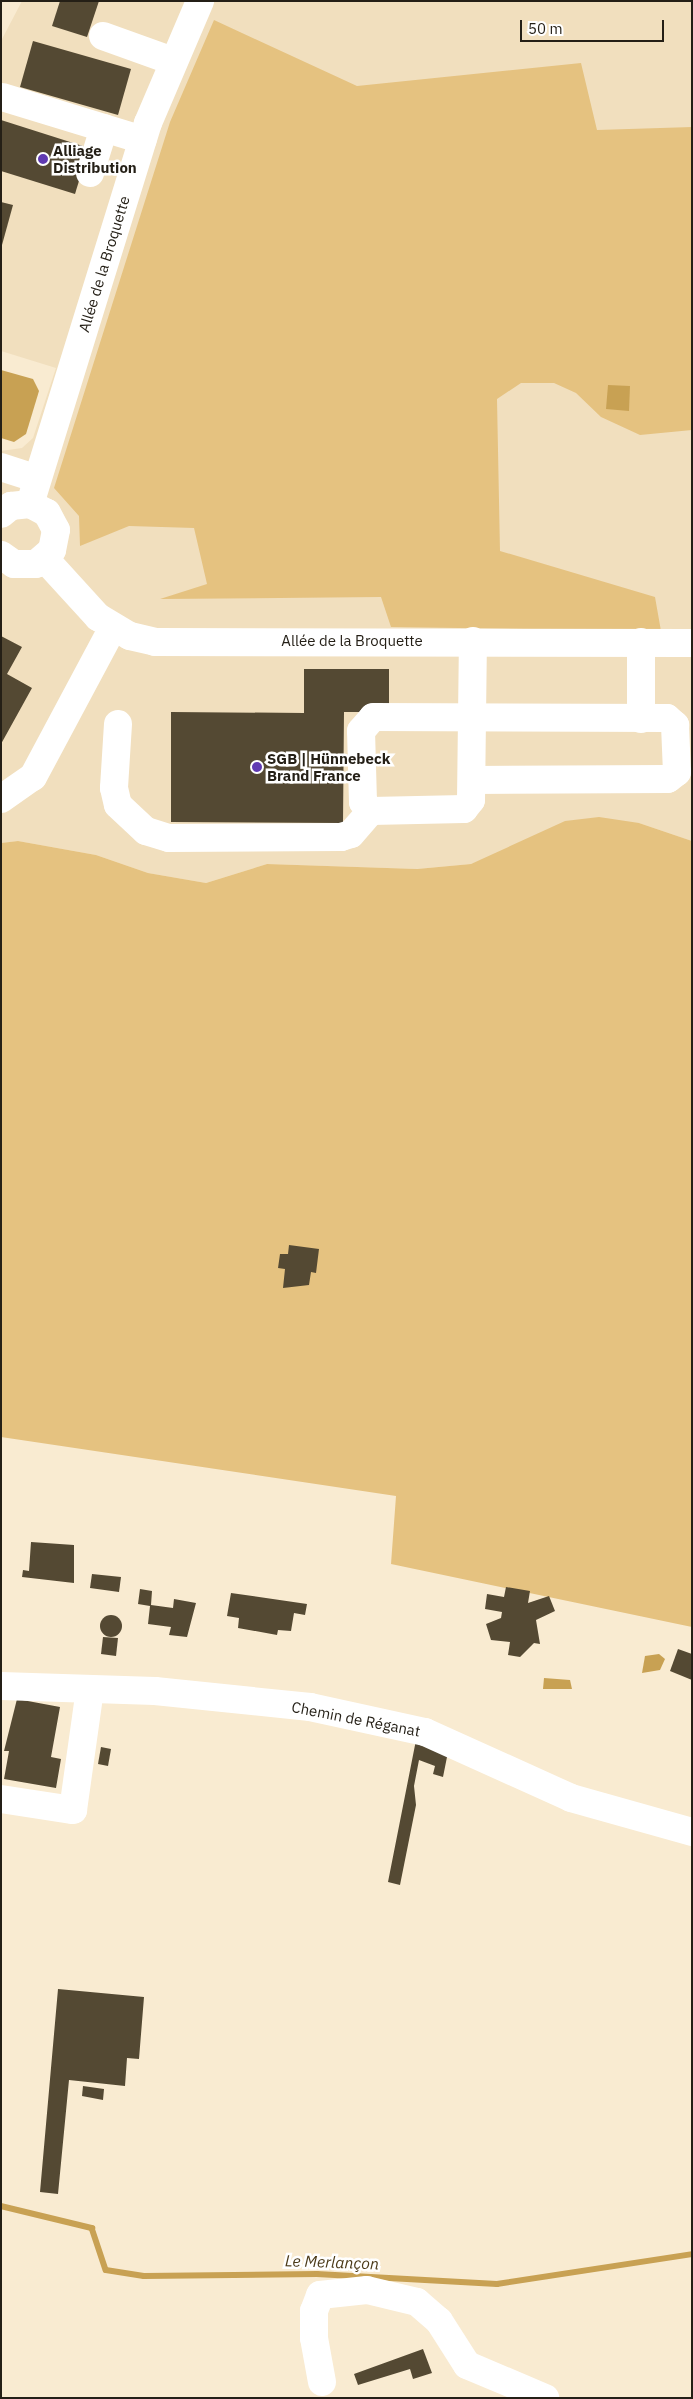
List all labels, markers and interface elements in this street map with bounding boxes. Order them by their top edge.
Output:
scale bar [523,10,667,42]
text: 50 m [528,19,563,38]
place label: Alliage Distribution [53,141,137,176]
marker: Alliage Distribution [37,153,49,165]
street label: Allée de la Broquette [75,194,133,334]
street label: Allée de la Broquette [281,632,423,650]
place label: SGB | Hünnebeck Brand France [267,749,390,784]
marker: SGB | Hünnebeck Brand France [251,761,263,773]
street label: Chemin de Réganat [290,1698,422,1740]
water label: Le Merlançon [285,2251,379,2273]

